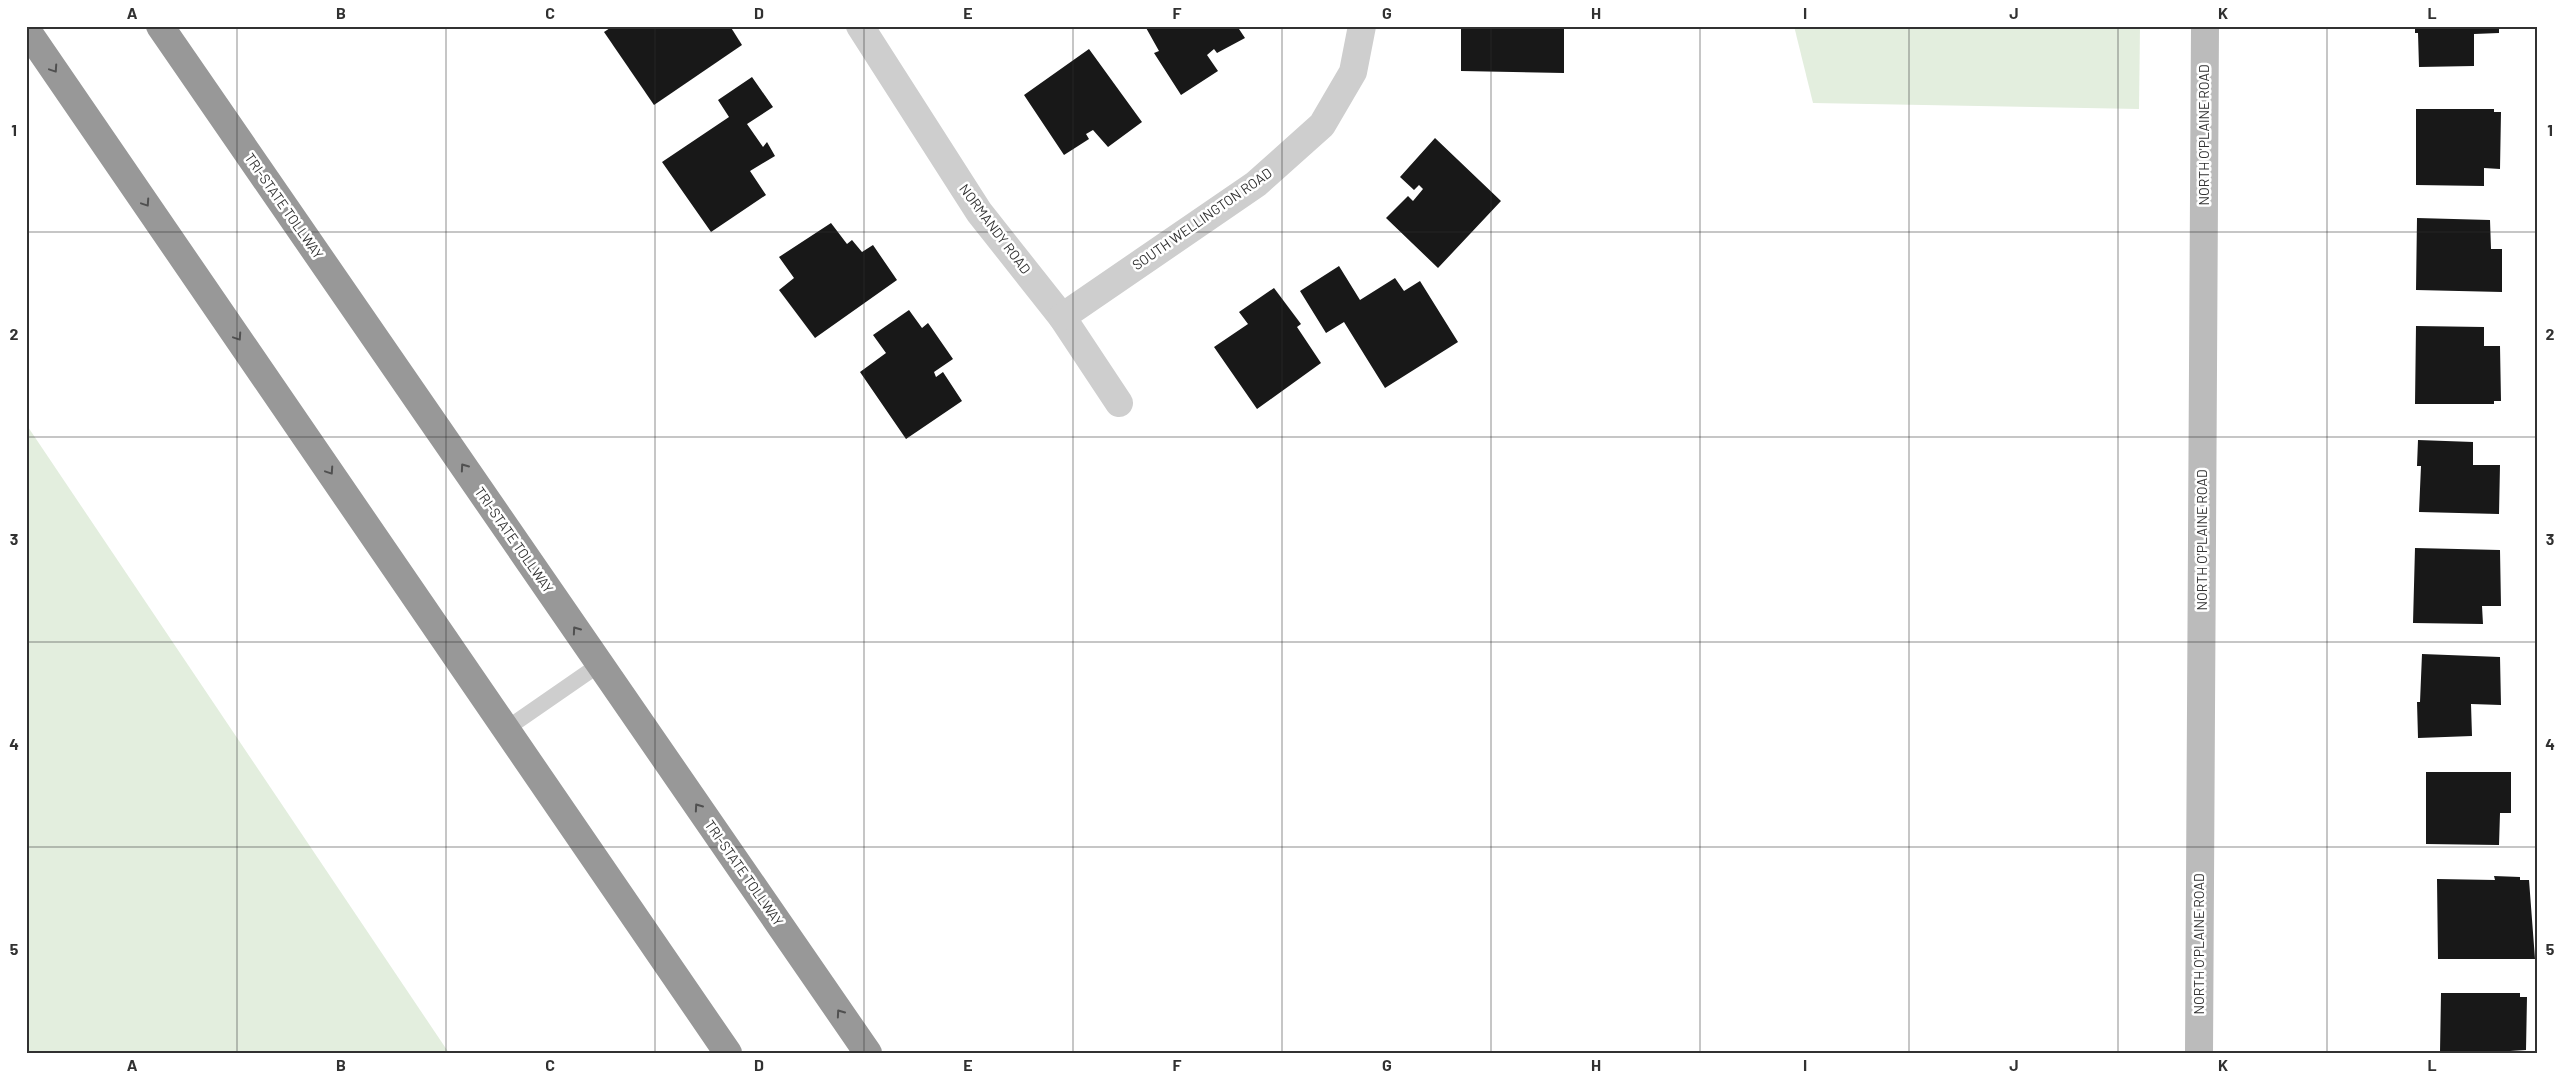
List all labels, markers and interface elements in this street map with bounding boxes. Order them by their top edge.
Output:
text: A [127,3,138,22]
text: B [336,3,346,22]
text: C [545,3,555,22]
text: D [754,3,764,22]
text: E [963,3,973,22]
text: F [1173,3,1182,22]
text: G [1382,3,1392,22]
text: H [1591,3,1601,22]
text: I [1803,3,1807,22]
text: J [2009,3,2019,22]
text: K [2218,3,2228,22]
text: L [2427,3,2437,22]
one-way arrow [48,63,57,73]
street label: NORTH O'PLAINE ROAD [2195,64,2212,206]
text: 1 [11,120,17,139]
text: 1 [2547,120,2553,139]
street label: TRI-STATE TOLLWAY [241,149,327,262]
street label: SOUTH WELLINGTON ROAD [1129,164,1275,273]
street label: NORMANDY ROAD [956,180,1035,277]
one-way arrow [140,197,149,207]
text: 2 [10,324,19,343]
text: 2 [2546,324,2555,343]
one-way arrow [232,331,241,341]
one-way arrow [461,463,470,473]
one-way arrow [324,465,333,475]
street label: NORTH O'PLAINE ROAD [2193,469,2210,611]
street label: TRI-STATE TOLLWAY [471,483,557,596]
text: 3 [10,529,18,548]
text: 3 [2546,529,2554,548]
one-way arrow [573,626,582,636]
text: 4 [9,734,19,753]
text: 4 [2545,734,2555,753]
one-way arrow [695,803,704,813]
street label: TRI-STATE TOLLWAY [701,816,787,929]
street label: NORTH O'PLAINE ROAD [2190,873,2207,1015]
text: 5 [10,939,19,958]
text: 5 [2546,939,2555,958]
one-way arrow [837,1009,846,1018]
text: A [127,1055,138,1074]
text: B [336,1055,346,1074]
text: C [545,1055,555,1074]
text: D [754,1055,764,1074]
text: E [963,1055,973,1074]
text: F [1173,1055,1182,1074]
text: G [1382,1055,1392,1074]
text: H [1591,1055,1601,1074]
text: I [1803,1055,1807,1074]
text: J [2009,1055,2019,1074]
text: K [2218,1055,2228,1074]
text: L [2427,1055,2437,1074]

